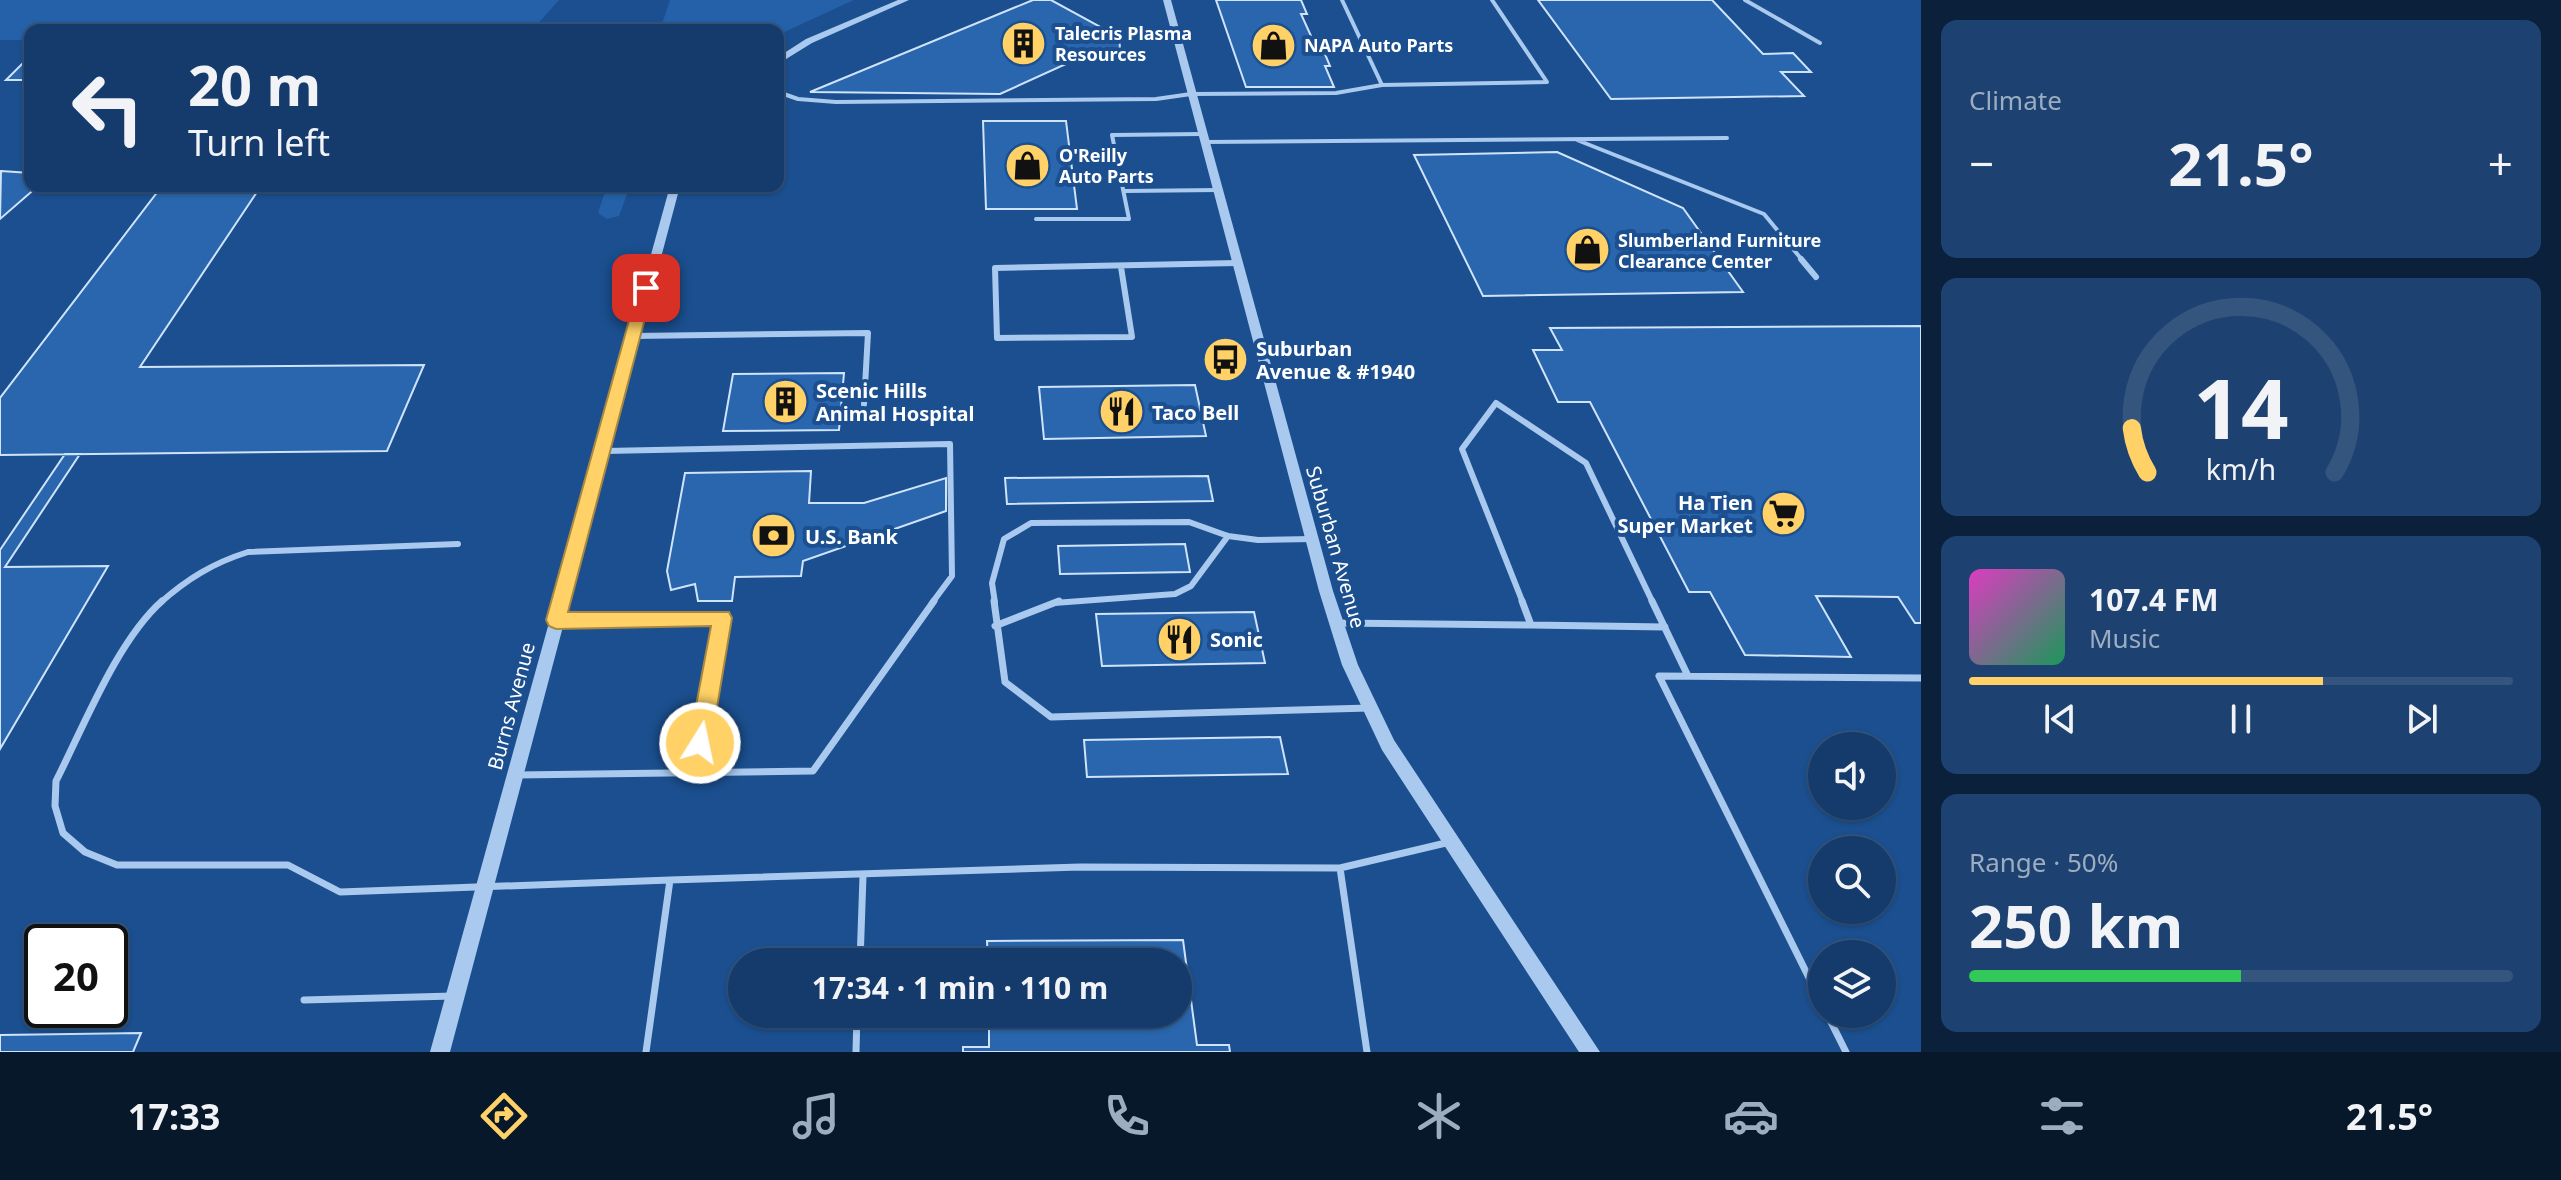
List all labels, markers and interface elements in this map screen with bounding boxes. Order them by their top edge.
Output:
building icon: Talecris Plasma Resources [1000,19,1048,67]
place label: Talecris Plasma Resources [1055,21,1192,66]
shop icon: NAPA Auto Parts [1249,21,1297,69]
place label: NAPA Auto Parts [1304,33,1453,57]
text: 20 m [188,46,321,122]
icon: left [56,56,160,160]
text: Climate [1969,82,2062,118]
text: Turn left [188,118,330,167]
text: 21.5° [2168,122,2314,204]
text: − [1969,133,1994,193]
text: + [2488,133,2513,193]
shop icon: O'Reilly Auto Parts [1004,141,1052,189]
place label: O'Reilly Auto Parts [1059,143,1154,188]
shop icon: Slumberland Furniture Clearance Center [1563,226,1611,274]
place label: Slumberland Furniture Clearance Center [1618,228,1821,273]
pin [612,254,680,322]
icon: arrive [624,266,668,310]
place label: Suburban Avenue & #1940 [1256,335,1415,385]
bus stop icon: Suburban Avenue & #1940 [1201,336,1249,384]
text: 14 [2193,350,2289,463]
place label: Scenic Hills Animal Hospital [816,377,975,427]
building icon: Scenic Hills Animal Hospital [761,378,809,426]
restaurant icon: Taco Bell [1097,388,1145,436]
place label: Taco Bell [1152,399,1239,426]
text: km/h [2206,449,2276,488]
street label: Suburban Avenue [1300,463,1372,631]
place label: Ha Tien Super Market [1617,489,1753,539]
supermarket icon: Ha Tien Super Market [1760,489,1808,537]
bank icon: U.S. Bank [750,512,798,560]
place label: U.S. Bank [805,523,898,550]
text: 107.4 FM [2089,579,2219,620]
restaurant icon: Sonic [1155,615,1203,663]
text: Music [2089,620,2160,656]
place label: Sonic [1210,626,1263,653]
street label: Burns Avenue [481,639,541,773]
icon: previous [2038,697,2082,741]
icon: pause [2219,697,2263,741]
icon: next [2400,697,2444,741]
position arrow [658,701,742,785]
map controls [1808,732,1896,1028]
button: sound [1808,732,1896,820]
button: search [1808,836,1896,924]
text: Range · 50% [1969,844,2118,880]
text: 250 km [1969,884,2183,966]
speed limit sign: 20 [24,924,128,1028]
button: layers [1808,940,1896,1028]
text: 17:34 · 1 min · 110 m [812,967,1108,1008]
icon: directions [476,1088,532,1144]
icon: music [788,1088,844,1144]
icon: phone [1099,1088,1155,1144]
icon: climate [1411,1088,1467,1144]
icon: car [1723,1088,1779,1144]
icon: filters [2034,1088,2090,1144]
text: 17:33 [128,1092,220,1141]
text: 21.5° [2346,1092,2433,1141]

